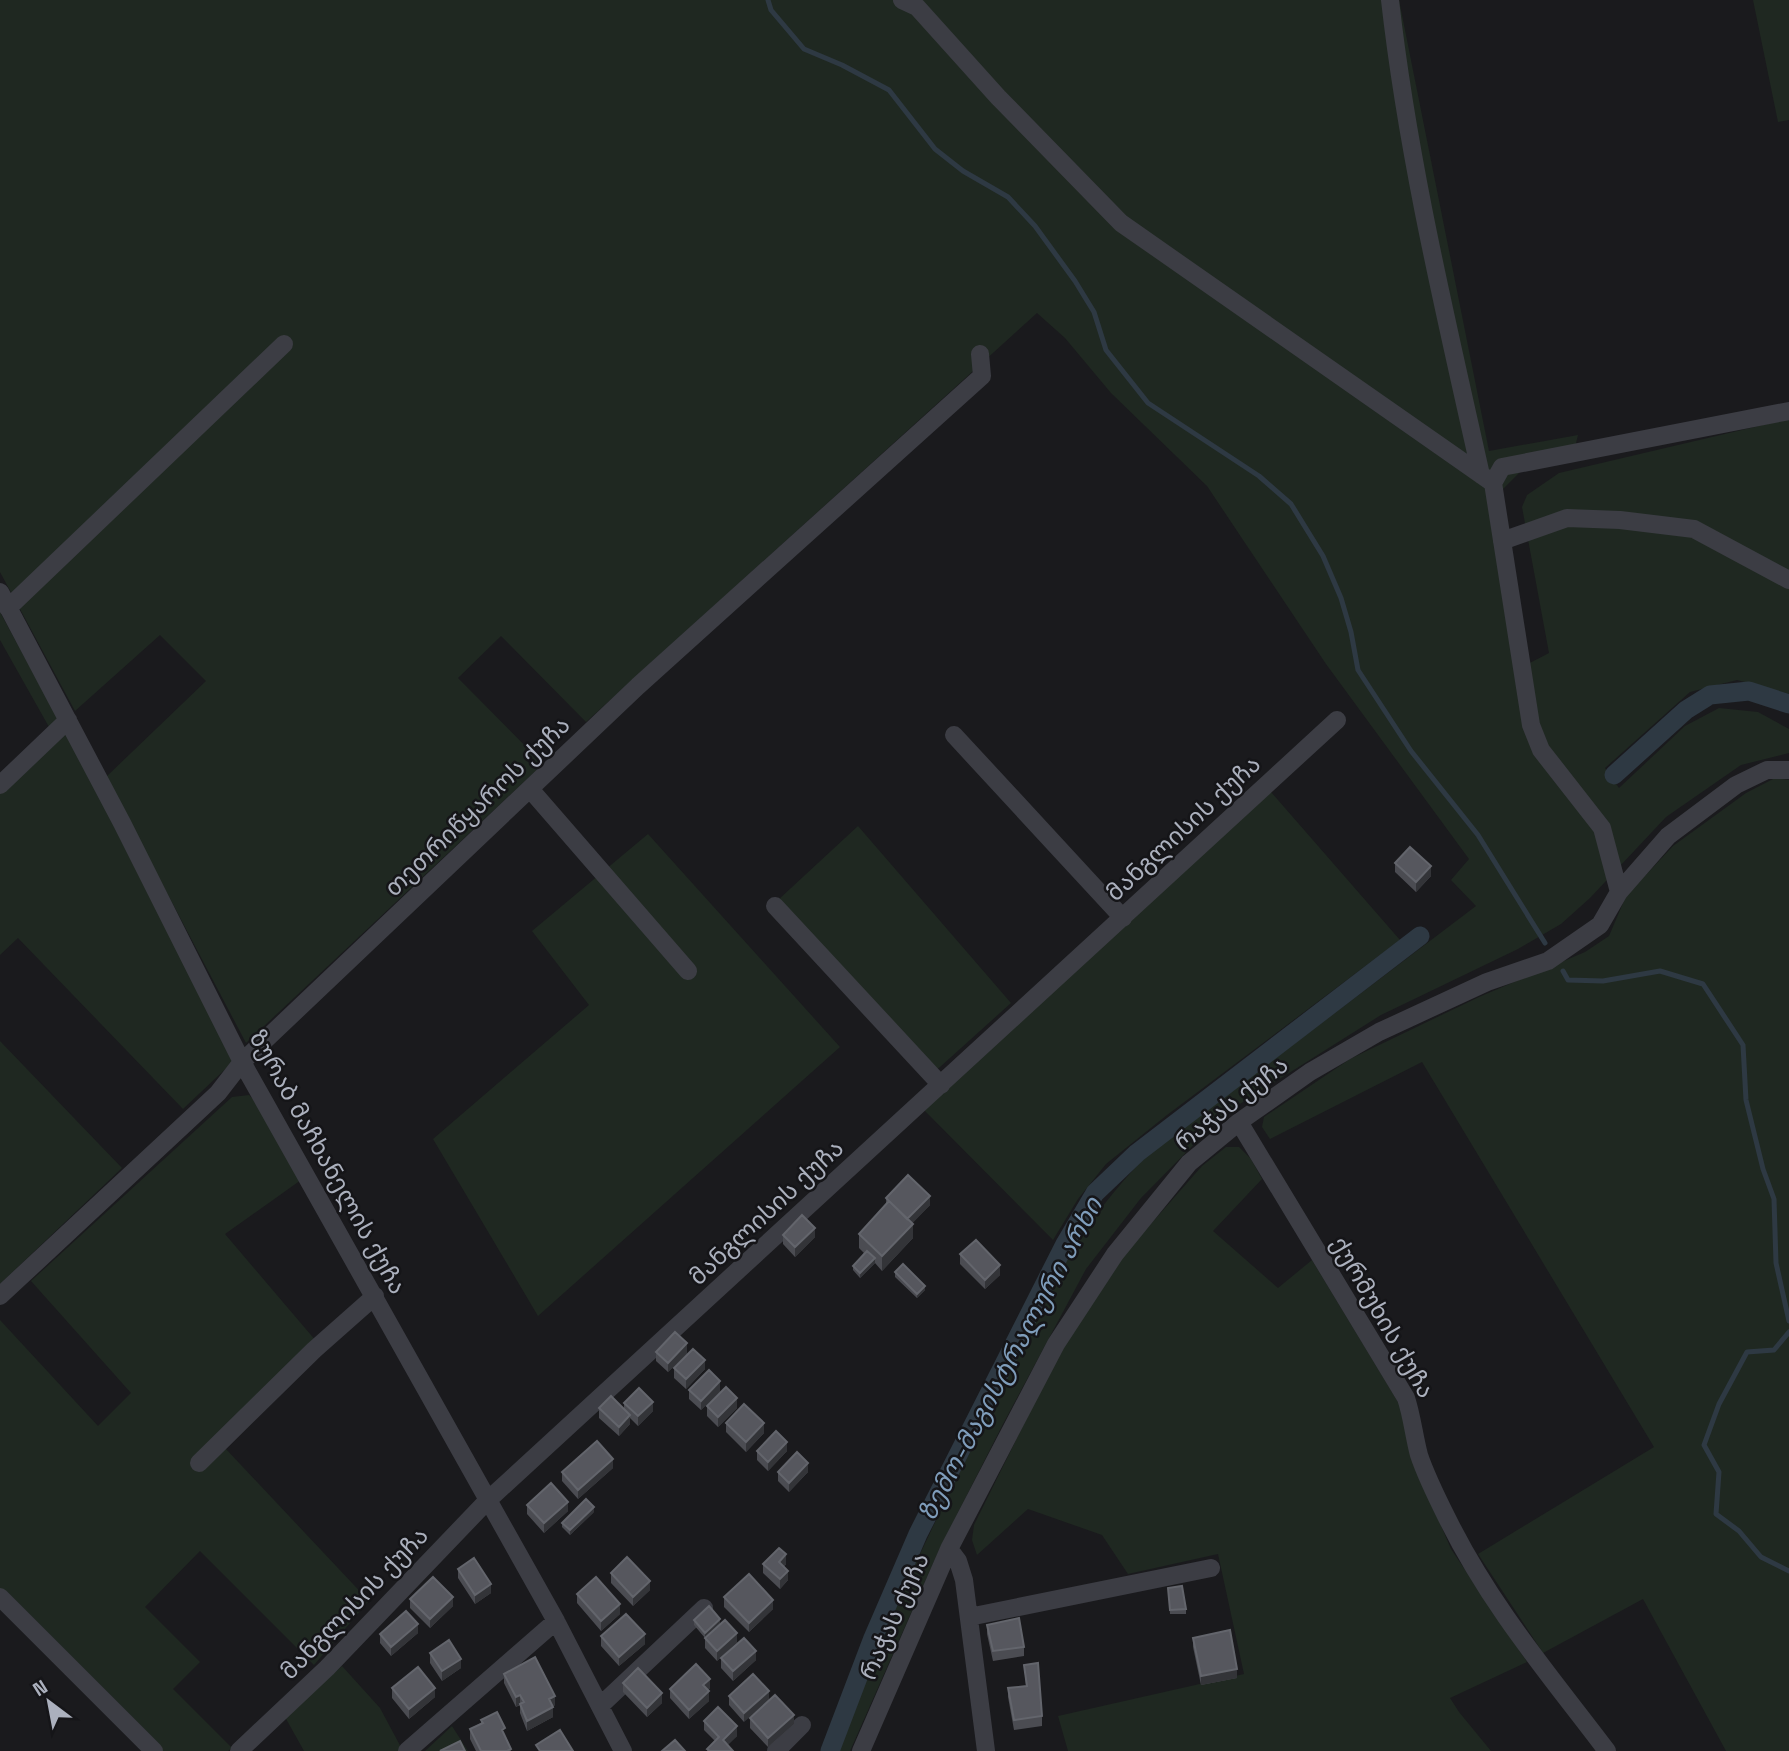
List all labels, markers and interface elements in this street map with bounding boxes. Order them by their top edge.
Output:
street label: თეთრიწყაროს ქუჩა [378,709,576,903]
street label: მანგლისის ქუჩა [1099,748,1267,908]
street label: ზურაბ მაჩხანელის ქუჩა [242,1025,414,1299]
street label: რაჭას ქუჩა [1168,1049,1294,1157]
street label: მანგლისის ქუჩა [682,1132,850,1292]
water label: ზემო-მაგისტრალური არხი [910,1190,1110,1527]
street label: ქურმუხის ქუჩა [1324,1231,1442,1403]
street label: მანგლისის ქუჩა [273,1520,435,1686]
street label: რაჭას ქუჩა [852,1548,936,1684]
north arrow [14,1667,84,1737]
text: N [28,1674,52,1702]

